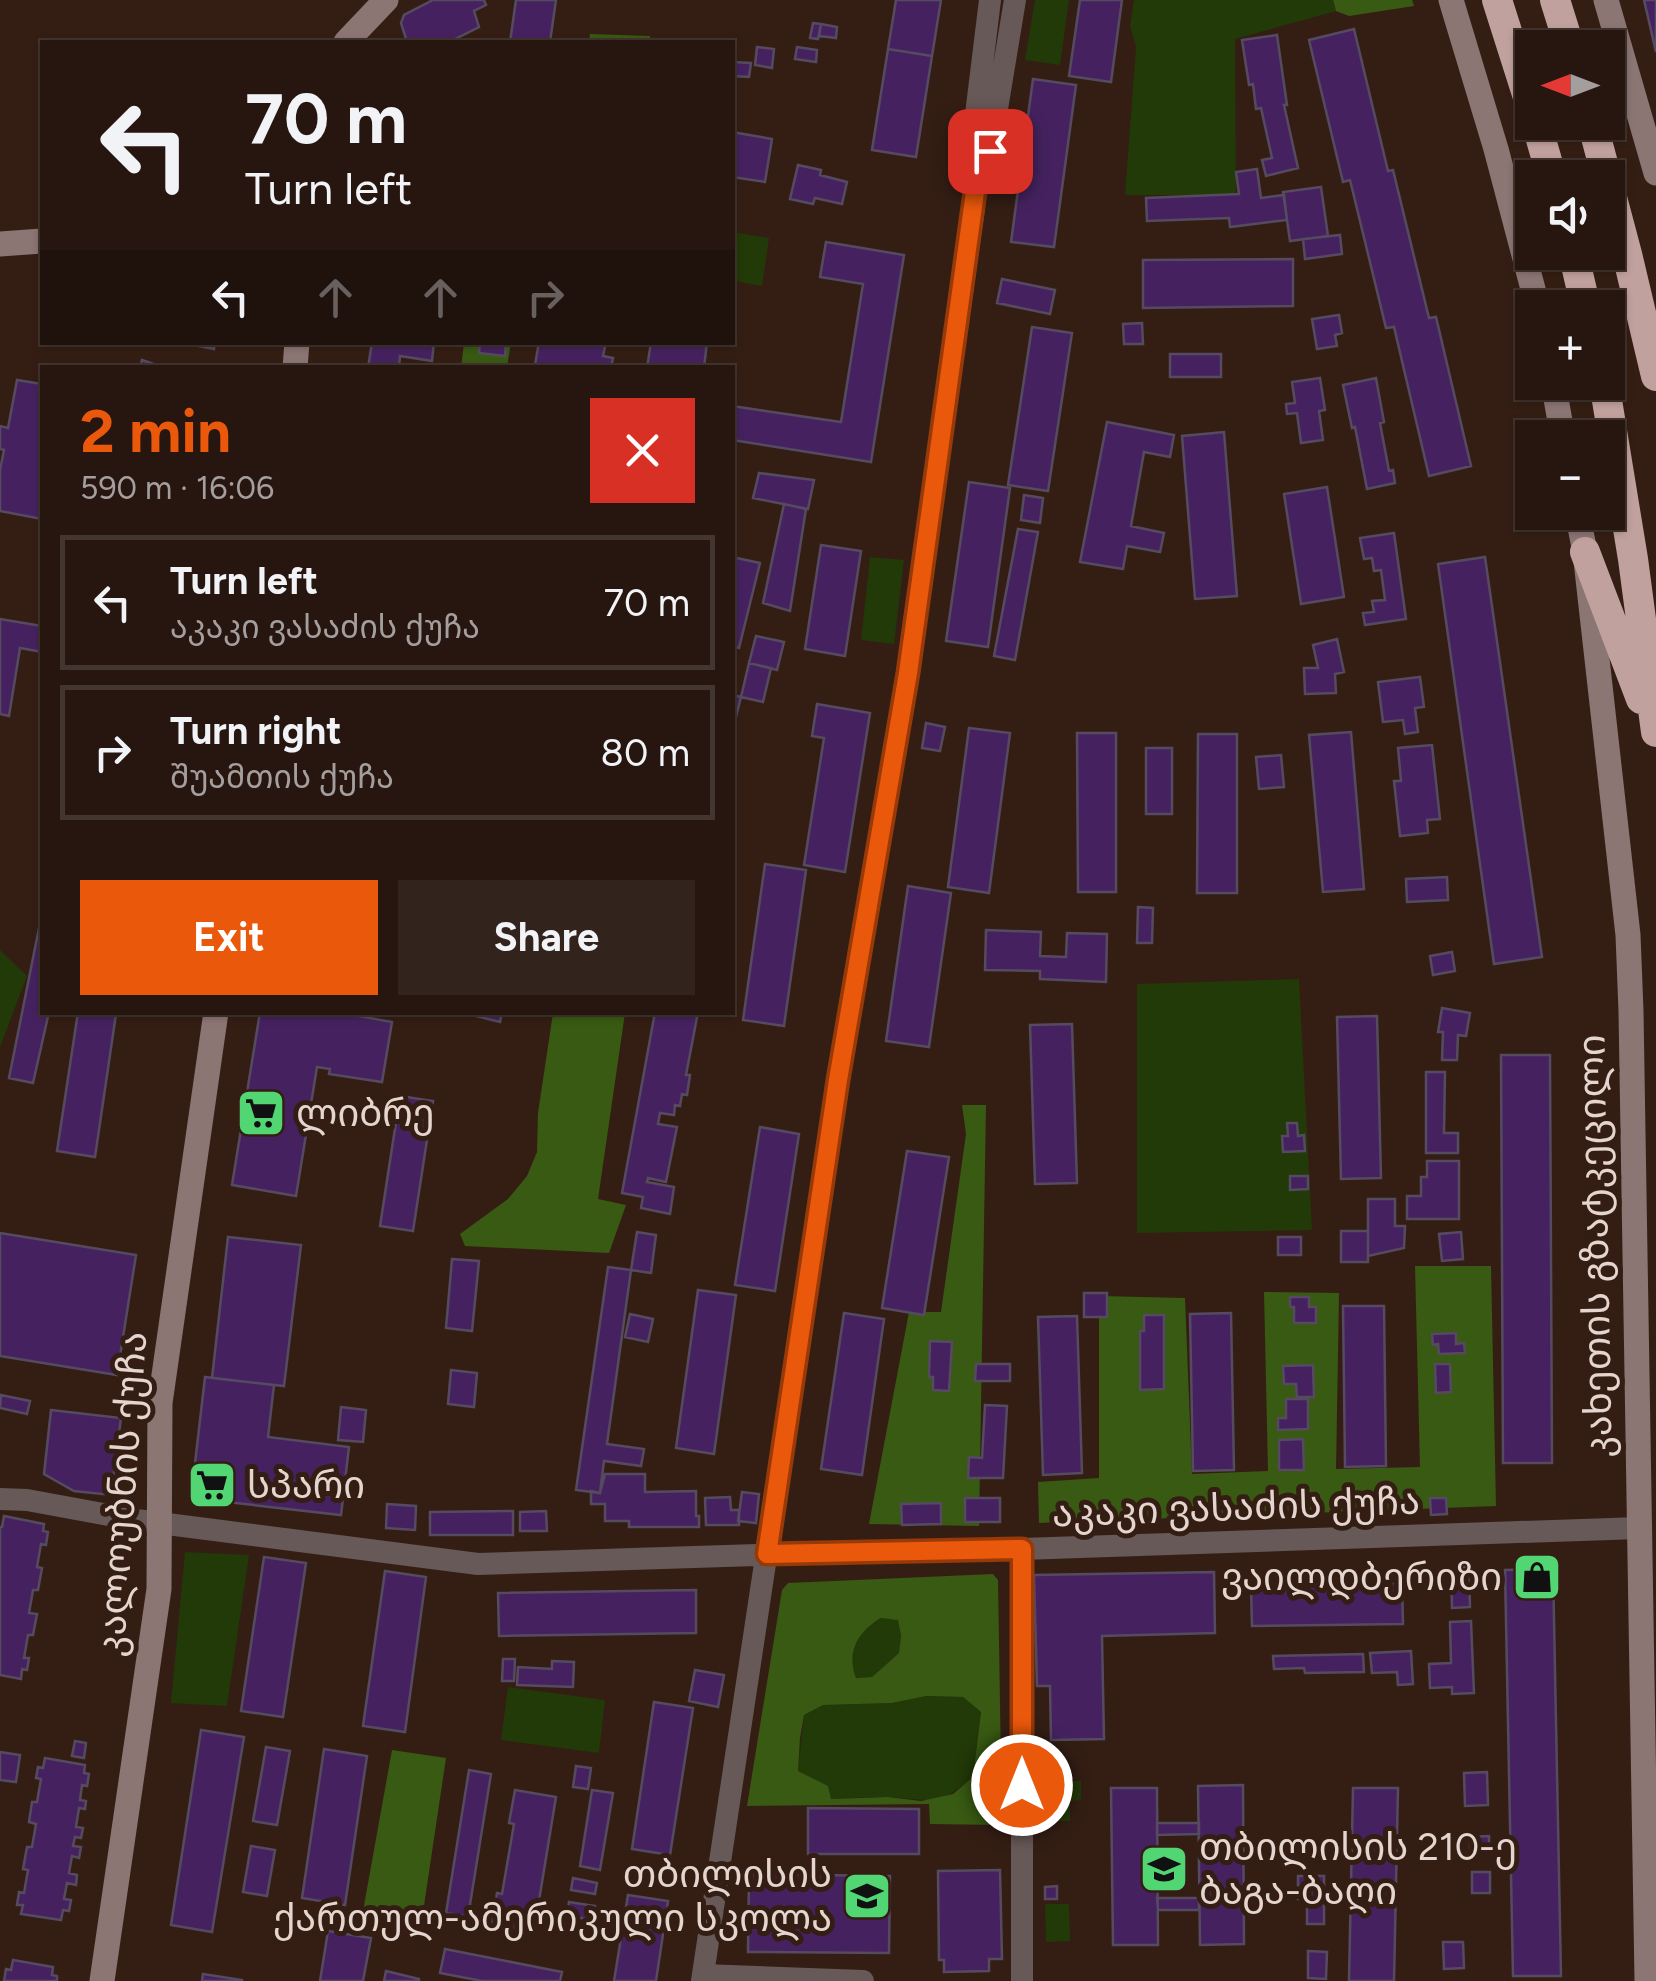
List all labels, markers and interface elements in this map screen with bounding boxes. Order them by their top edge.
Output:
north arrow [1515,30,1625,140]
map controls [1515,30,1625,530]
text: 70 m [245,76,407,161]
icon: left [80,80,210,210]
pin [948,109,1033,194]
icon: arrive [963,124,1018,179]
button: sound [1515,160,1625,270]
text: Turn left [245,161,412,215]
icon: left [203,270,258,325]
icon: ahead [308,270,363,325]
icon: ahead [413,270,468,325]
icon: right [518,270,573,325]
button: + [1515,290,1625,400]
text: 2 min [80,395,231,467]
button: close [590,398,695,503]
button: − [1515,420,1625,530]
text: 590 m · 16:06 [80,469,274,507]
text: Turn left [170,558,318,604]
icon: left [85,575,140,630]
text: 70 m [604,580,690,626]
text: აკაკი ვასაძის ქუჩა [170,608,480,646]
text: Turn right [170,708,342,754]
icon: right [85,725,140,780]
text: 80 m [601,730,690,776]
text: შუამთის ქუჩა [170,758,394,796]
button: Exit [80,880,378,995]
button: Share [398,880,695,995]
street label: კახეთის გზატკეცილი [1568,1034,1622,1458]
supermarket icon: ლიბრე [235,1087,287,1139]
place label: ლიბრე [296,1090,435,1136]
street label: კალოუბნის ქუჩა [88,1330,156,1658]
supermarket icon: სპარი [186,1459,238,1511]
place label: სპარი [247,1462,365,1508]
street label: აკაკი ვასაძის ქუჩა [1051,1478,1421,1536]
shop icon: ვაილდბერიზი [1511,1551,1563,1603]
place label: ვაილდბერიზი [1221,1554,1502,1600]
position arrow [970,1733,1074,1837]
place label: თბილისის 210-ე ბაგა-ბაღი [1199,1824,1517,1914]
school or university icon: თბილისის 210-ე ბაგა-ბაღი [1138,1843,1190,1895]
place label: თბილისის ქართულ-ამერიკული სკოლა [273,1851,832,1941]
school or university icon: თბილისის ქართულ-ამერიკული სკოლა [841,1870,893,1922]

